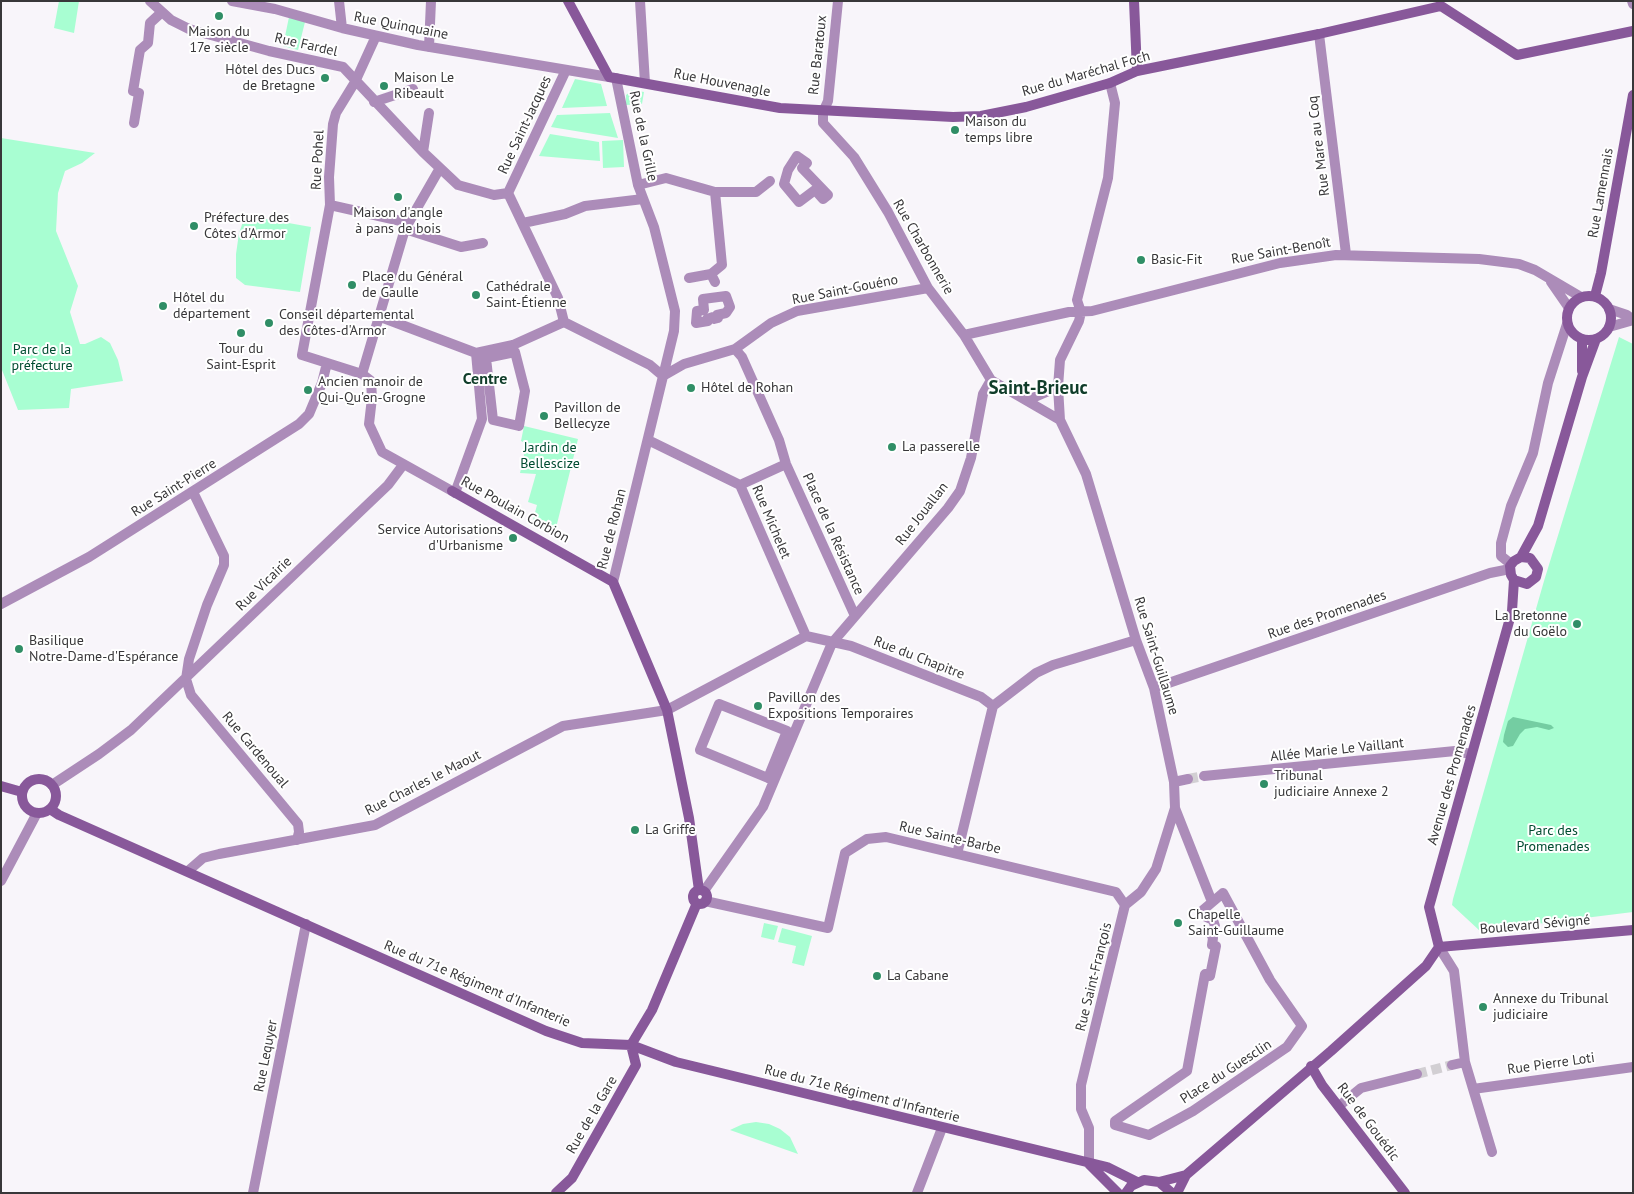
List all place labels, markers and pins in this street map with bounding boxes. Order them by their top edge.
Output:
marker: Maison du 17e siècle [213,10,225,22]
place label: Maison du 17e siècle [188,24,250,56]
place label: Hôtel des Ducs de Bretagne [225,62,315,94]
place label: Maison Le Ribeault [394,70,454,102]
marker: Hôtel des Ducs de Bretagne [319,72,331,84]
marker: Maison Le Ribeault [378,80,390,92]
place label: Maison du temps libre [965,114,1033,146]
marker: Maison du temps libre [949,124,961,136]
marker: Maison d'angle à pans de bois [392,191,404,203]
place label: Maison d'angle à pans de bois [353,205,443,238]
place label: Préfecture des Côtes d'Armor [204,210,289,242]
marker: Préfecture des Côtes d'Armor [188,220,200,232]
place label: Basic-Fit [1151,252,1202,268]
marker: Basic-Fit [1135,254,1147,266]
place label: Place du Général de Gaulle [362,269,463,302]
marker: Place du Général de Gaulle [346,279,358,291]
place label: Cathédrale Saint-Étienne [486,279,567,312]
marker: Cathédrale Saint-Étienne [470,289,482,301]
place label: Hôtel du département [173,290,250,322]
marker: Hôtel du département [157,300,169,312]
place label: Conseil départemental des Côtes-d'Armor [279,307,414,340]
marker: Conseil départemental des Côtes-d'Armor [263,317,275,329]
marker: Tour du Saint-Esprit [235,327,247,339]
place label: Tour du Saint-Esprit [206,341,276,374]
place label: Ancien manoir de Qui-Qu'en-Grogne [318,374,426,407]
place label: Hôtel de Rohan [701,380,793,396]
marker: Hôtel de Rohan [685,382,697,394]
marker: Ancien manoir de Qui-Qu'en-Grogne [302,384,314,396]
place label: Pavillon de Bellecyze [554,400,620,432]
marker: Pavillon de Bellecyze [538,410,550,422]
place label: La passerelle [902,439,980,455]
marker: La passerelle [886,441,898,453]
place label: Service Autorisations d'Urbanisme [378,522,503,554]
marker: Service Autorisations d'Urbanisme [507,532,519,544]
place label: La Bretonne du Goëlo [1495,608,1567,640]
marker: La Bretonne du Goëlo [1571,618,1583,630]
place label: Basilique Notre-Dame-d'Espérance [29,633,178,666]
marker: Basilique Notre-Dame-d'Espérance [13,643,25,655]
place label: Pavillon des Expositions Temporaires [768,690,913,722]
marker: Pavillon des Expositions Temporaires [752,700,764,712]
place label: Tribunal judiciaire Annexe 2 [1274,768,1389,800]
marker: Tribunal judiciaire Annexe 2 [1258,778,1270,790]
place label: La Griffe [645,822,696,838]
marker: La Griffe [629,824,641,836]
place label: Chapelle Saint-Guillaume [1188,907,1284,940]
marker: Chapelle Saint-Guillaume [1172,917,1184,929]
place label: La Cabane [887,968,949,984]
marker: La Cabane [871,970,883,982]
place label: Annexe du Tribunal judiciaire [1493,991,1608,1024]
marker: Annexe du Tribunal judiciaire [1477,1001,1489,1013]

